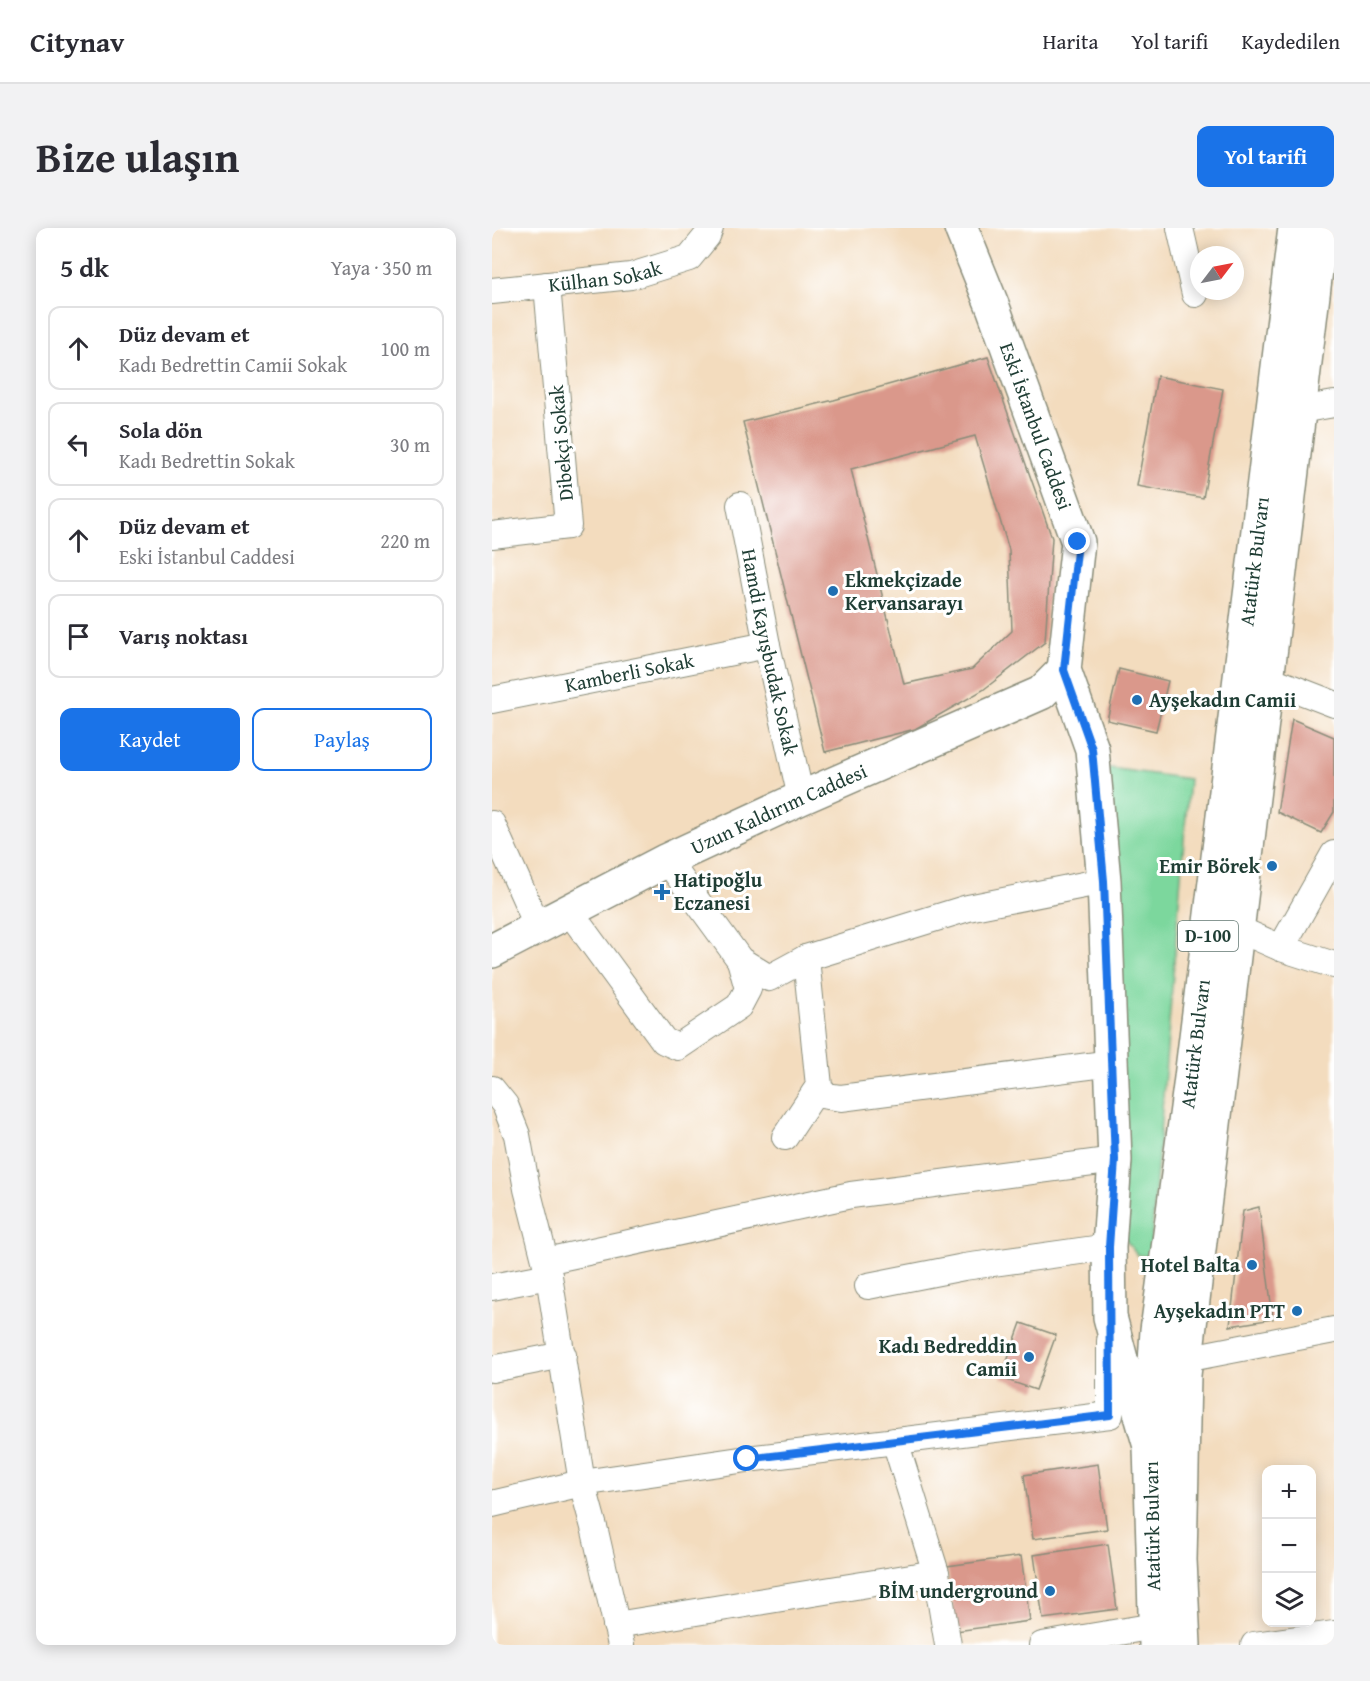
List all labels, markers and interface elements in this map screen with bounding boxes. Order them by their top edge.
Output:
text: Citynav [30,21,124,62]
text: Harita [1043,26,1098,57]
text: Yol tarifi [1131,26,1208,57]
text: Kaydedilen [1241,26,1340,57]
text: Bize ulaşın [36,126,239,187]
button: Yol tarifi [1197,126,1334,187]
north arrow [1190,246,1244,300]
text: 5 dk [60,248,109,287]
street label: Külhan Sokak [547,252,666,299]
text: Yaya · 350 m [331,253,432,282]
text: Düz devam et [119,318,250,350]
icon: ahead [62,332,95,365]
text: 100 m [380,334,430,363]
street label: Eski İstanbul Caddesi [993,338,1080,514]
text: Kadı Bedrettin Camii Sokak [119,350,347,379]
street label: Dibekçi Sokak [541,383,580,502]
text: Sola dön [119,414,203,446]
icon: left [62,428,95,461]
text: 30 m [390,430,430,459]
text: Kadı Bedrettin Sokak [119,446,295,475]
street label: Atatürk Bulvarı [1231,495,1276,628]
text: Düz devam et [119,510,250,542]
icon: ahead [62,524,95,557]
text: 220 m [380,526,430,555]
route end [1064,528,1090,554]
text: Eski İstanbul Caddesi [119,542,295,571]
street label: Hamdi Kayışbudak Sokak [735,546,806,759]
place label: Ekmekçizade Kervansarayı [845,565,963,617]
marker: Ekmekçizade Kervansarayı [826,584,840,598]
icon: arrive [62,620,95,653]
text: Varış noktası [119,620,248,652]
street label: Kamberli Sokak [562,645,697,699]
place label: Ayşekadın Camii [1149,685,1296,714]
marker: Ayşekadın Camii [1130,693,1144,707]
button: Kaydet [60,708,240,771]
button: Paylaş [252,708,432,771]
street label: Uzun Kaldırım Caddesi [685,756,872,861]
place label: Emir Börek [1159,851,1261,880]
marker: Emir Börek [1265,859,1279,873]
place label: Hatipoğlu Eczanesi [674,865,763,917]
marker: Hatipoğlu Eczanesi [655,885,669,899]
road number: D-100 [1178,921,1238,951]
street label: Atatürk Bulvarı [1172,977,1217,1110]
place label: Hotel Balta [1141,1250,1241,1279]
marker: Hotel Balta [1245,1258,1259,1272]
place label: Ayşekadın PTT [1154,1296,1285,1325]
marker: Ayşekadın PTT [1290,1304,1304,1318]
place label: Kadı Bedreddin Camii [879,1331,1017,1383]
marker: Kadı Bedreddin Camii [1022,1350,1036,1364]
route start [733,1445,759,1471]
street label: Atatürk Bulvarı [1136,1460,1167,1591]
map controls [1262,1465,1316,1627]
button: + [1262,1465,1316,1519]
button: − [1262,1519,1316,1573]
button: layers [1262,1573,1316,1627]
place label: BİM underground [879,1576,1039,1605]
marker: BİM underground [1043,1584,1057,1598]

